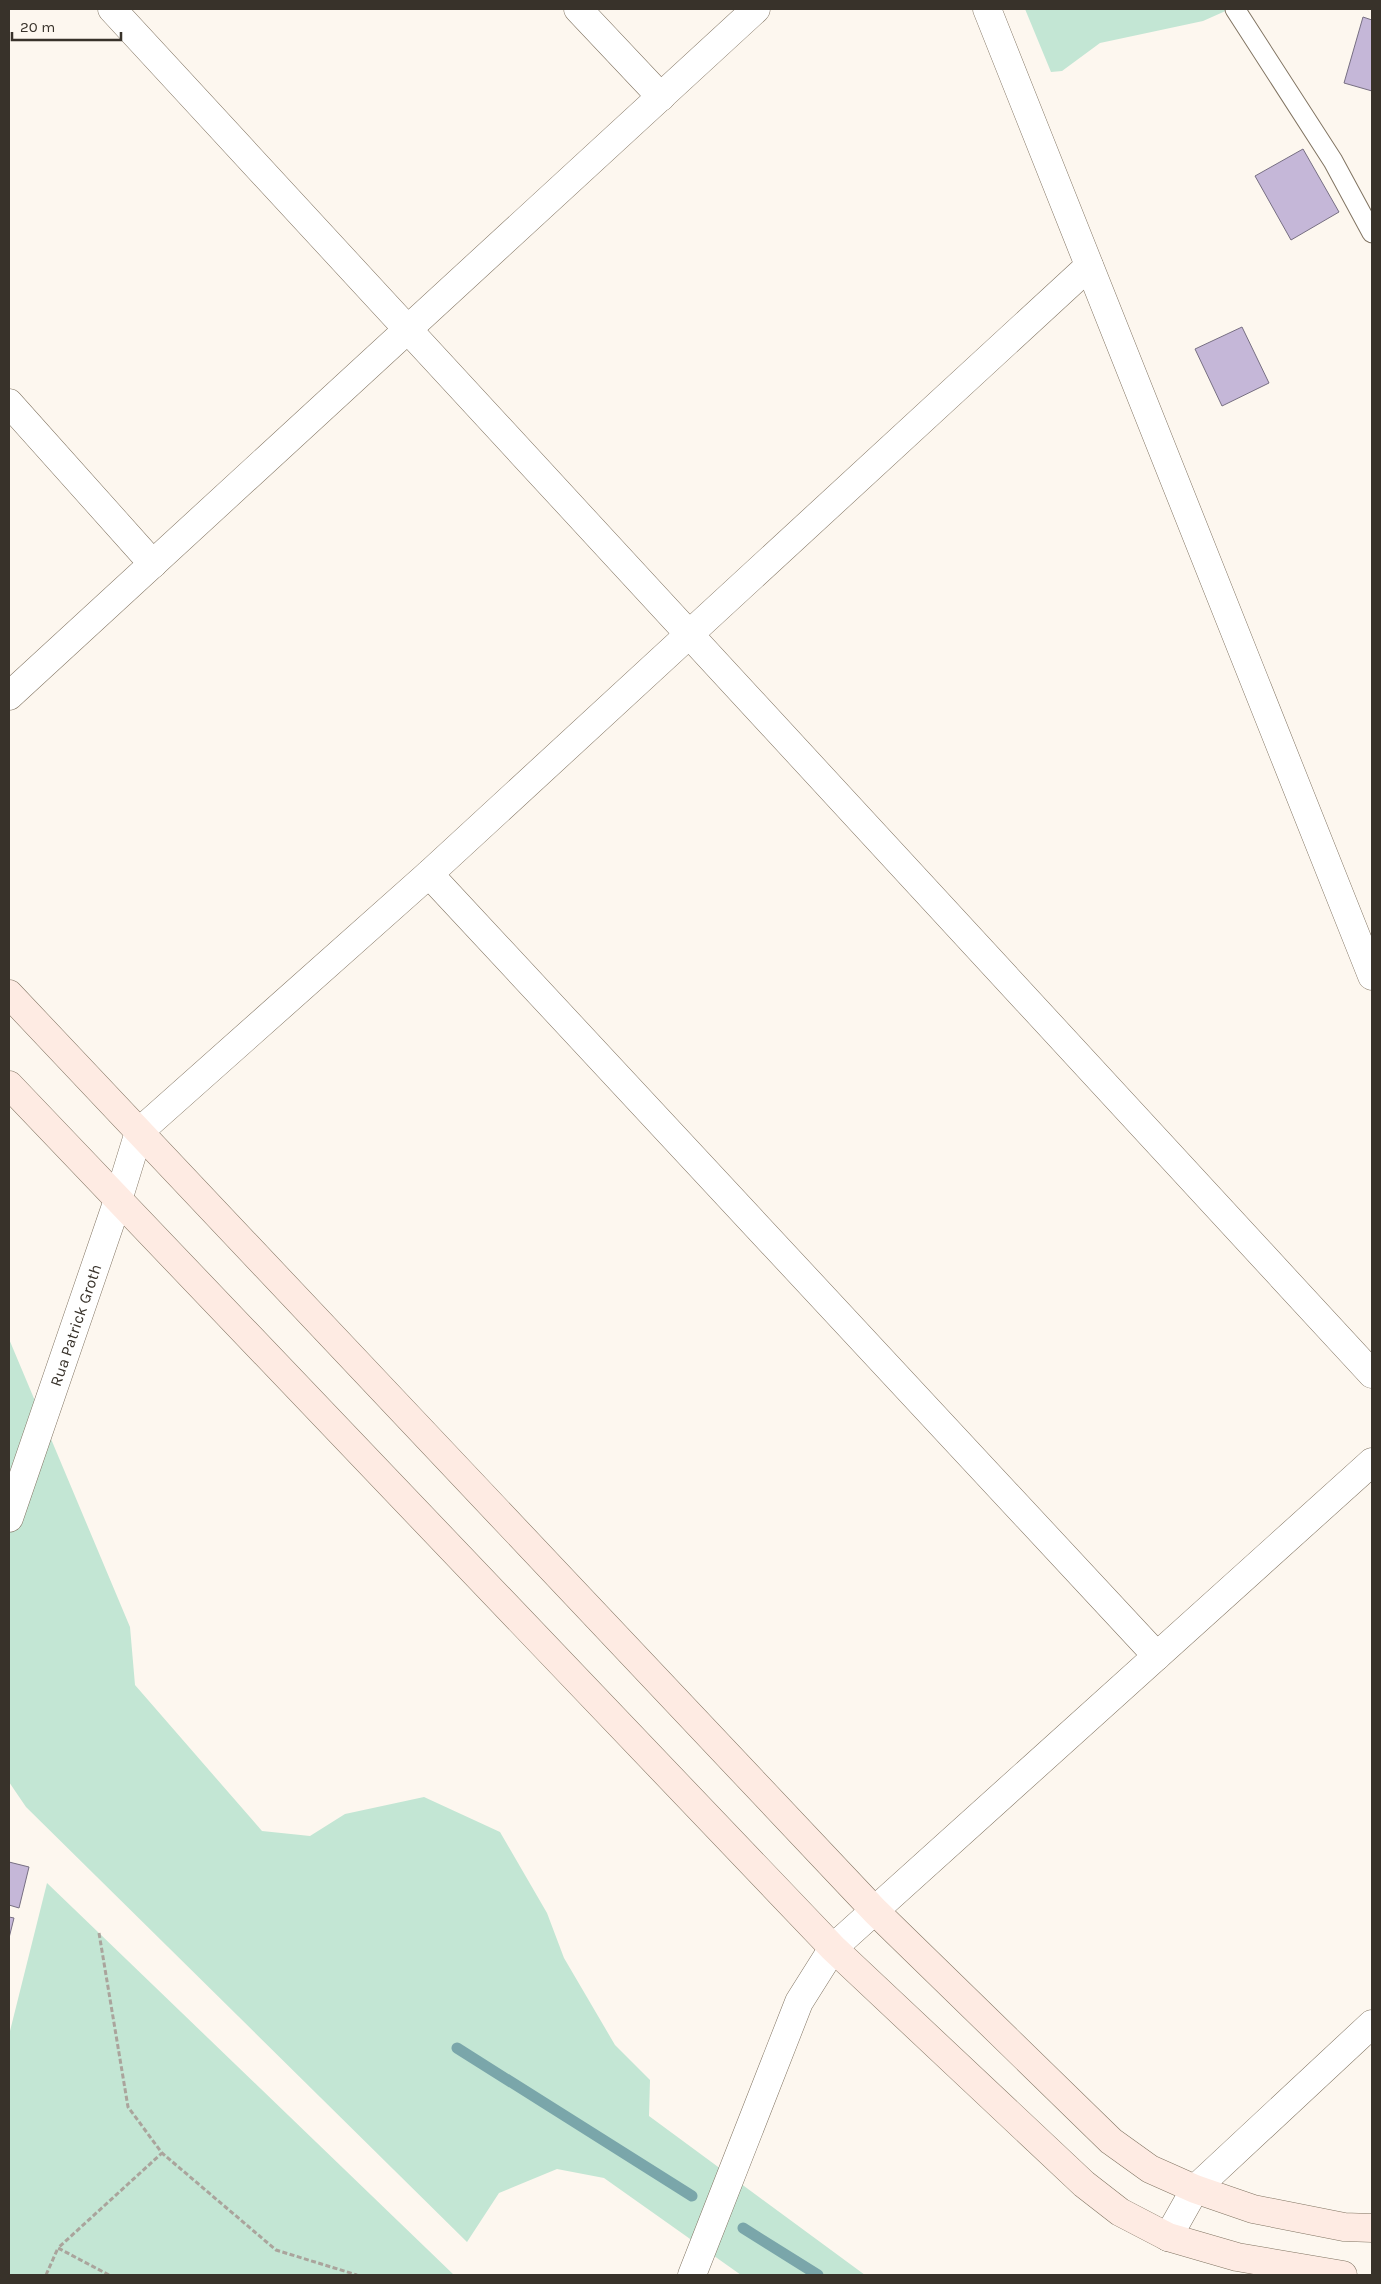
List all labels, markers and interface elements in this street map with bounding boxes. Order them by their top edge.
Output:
scale bar [12,10,121,42]
text: 20 m [20,18,55,36]
street label: Rua Patrick Groth [46,1262,105,1389]

